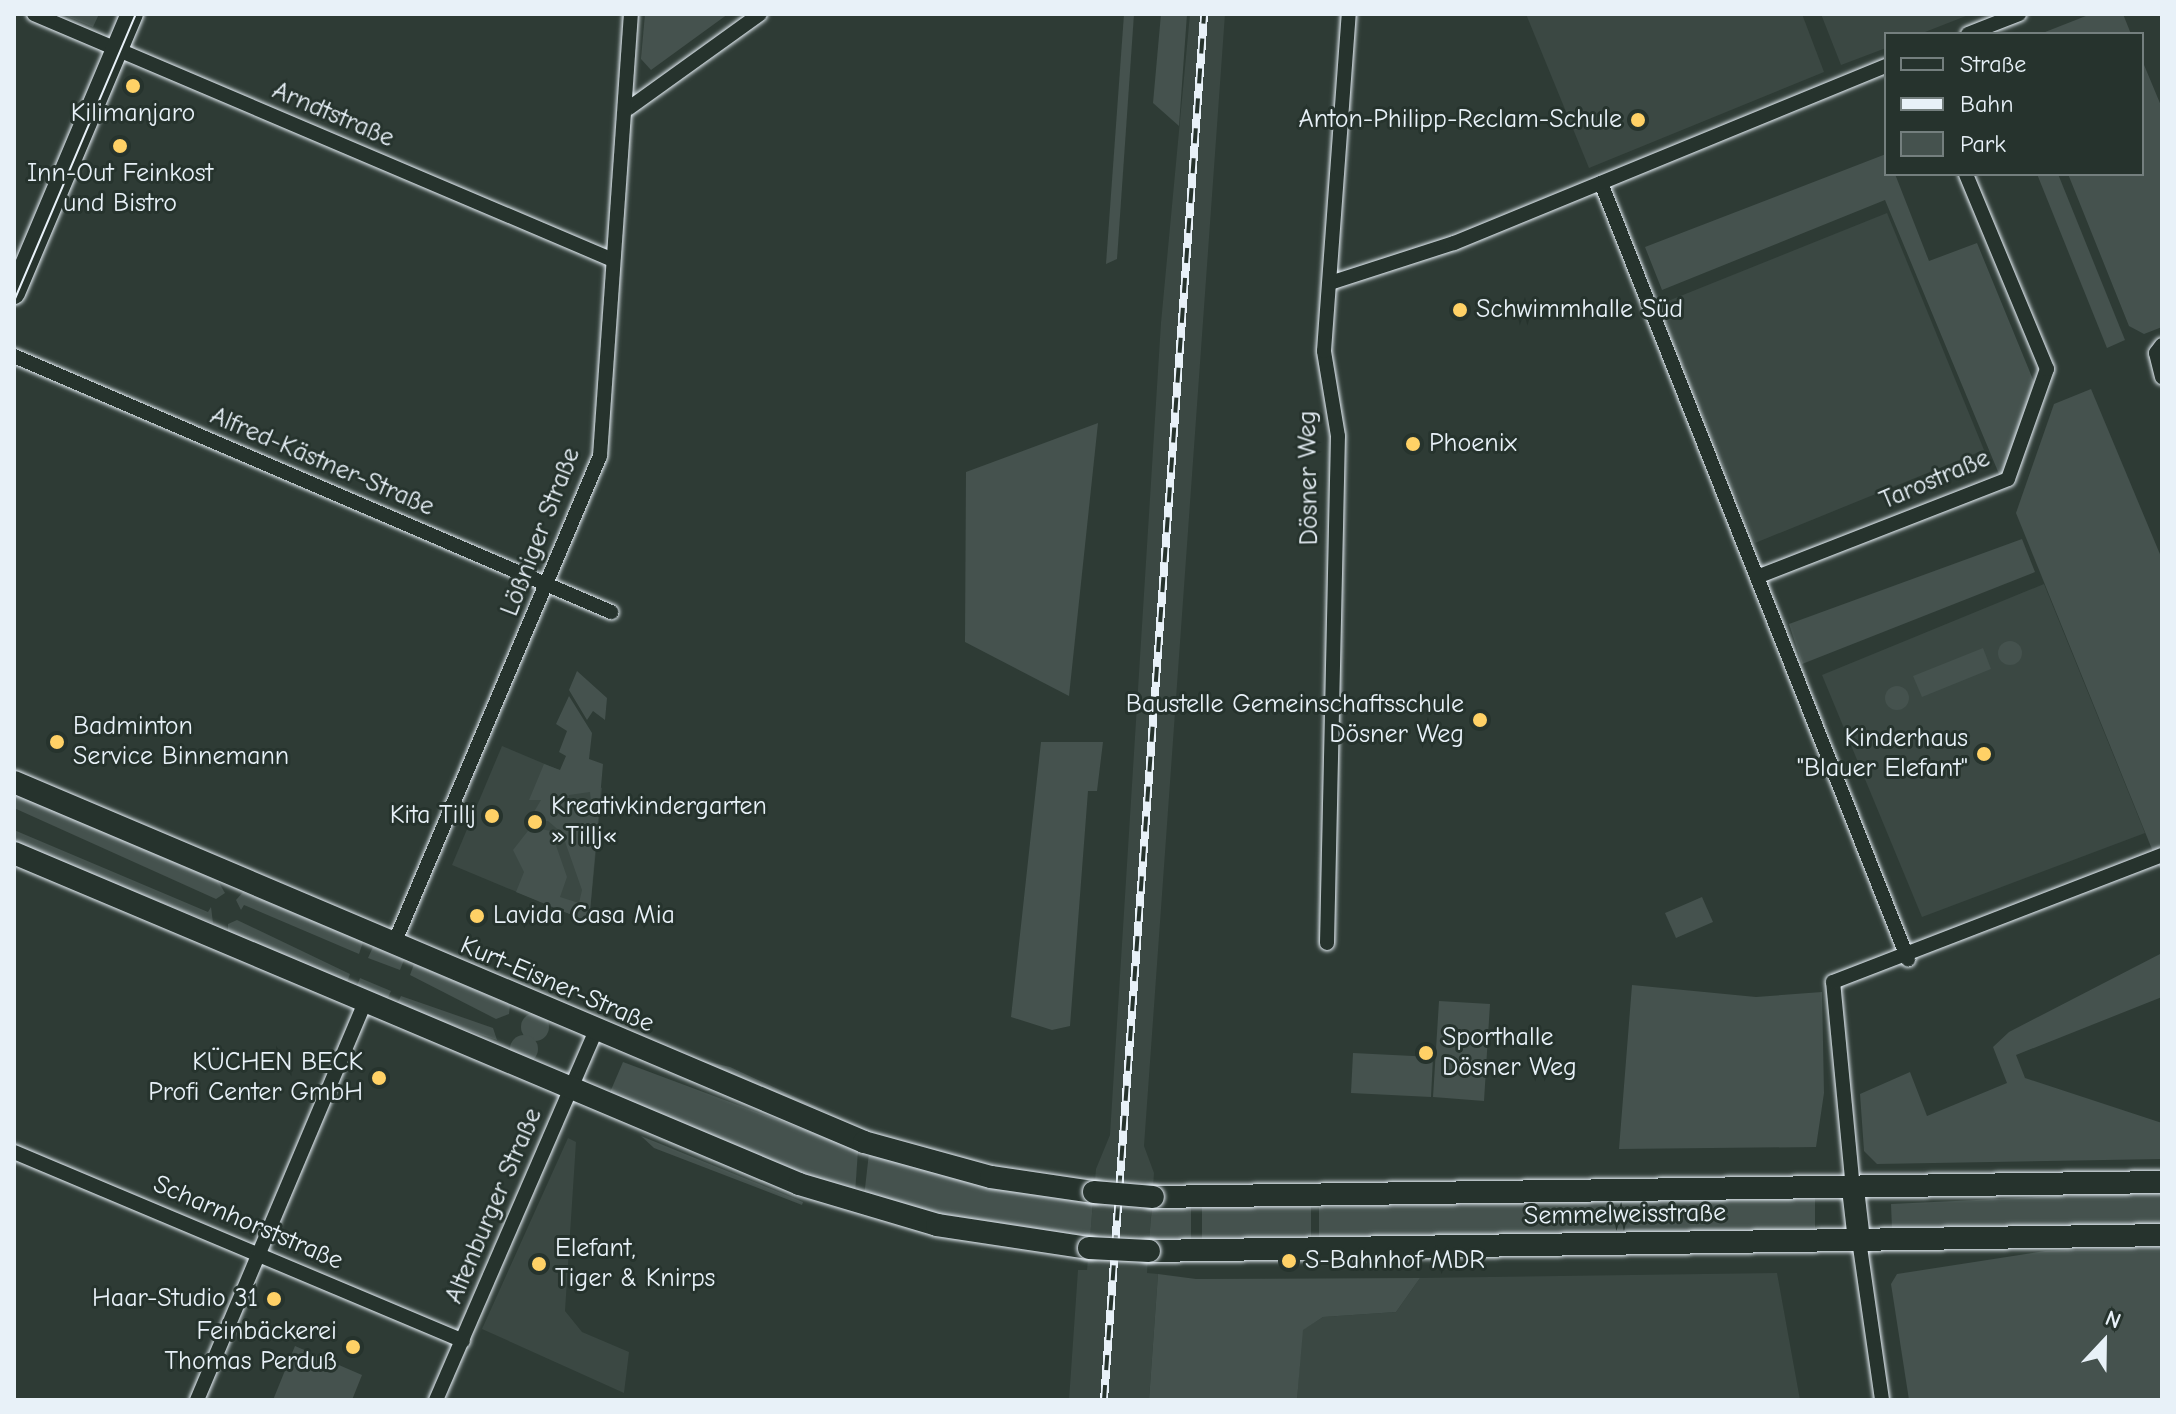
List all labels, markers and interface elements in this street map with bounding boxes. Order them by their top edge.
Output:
legend [1884,32,2144,176]
text: Straße [1960,50,2026,78]
street label: Arndtstraße [267,75,399,155]
marker: Kilimanjaro [124,77,142,95]
text: Bahn [1960,90,2013,118]
place label: Kilimanjaro [71,98,195,130]
place label: Anton-Philipp-Reclam-Schule [1299,104,1622,136]
marker: Anton-Philipp-Reclam-Schule [1629,111,1647,129]
text: Park [1960,130,2006,158]
marker: Inn-Out Feinkost und Bistro [111,137,129,155]
place label: Inn-Out Feinkost und Bistro [27,158,213,220]
place label: Schwimmhalle Süd [1476,294,1683,326]
marker: Schwimmhalle Süd [1451,301,1469,319]
street label: Alfred-Kästner-Straße [205,401,439,523]
street label: Dösner Weg [1292,410,1326,546]
place label: Phoenix [1429,428,1517,460]
marker: Phoenix [1404,435,1422,453]
street label: Lößniger Straße [495,443,587,621]
street label: Tarostraße [1875,443,1995,517]
place label: Baustelle Gemeinschaftsschule Dösner Weg [1126,689,1464,750]
place label: Badminton Service Binnemann [73,711,289,772]
marker: Baustelle Gemeinschaftsschule Dösner Weg [1471,711,1489,729]
place label: Kinderhaus "Blauer Elefant" [1797,723,1968,784]
marker: Badminton Service Binnemann [48,733,66,751]
marker: Kinderhaus "Blauer Elefant" [1975,745,1993,763]
place label: Kreativkindergarten »Tillj« [551,791,767,852]
place label: Kita Tillj [390,800,476,832]
marker: Kita Tillj [483,807,501,825]
marker: Kreativkindergarten »Tillj« [526,813,544,831]
place label: Lavida Casa Mia [493,900,675,932]
marker: Lavida Casa Mia [468,907,486,925]
street label: Kurt-Eisner-Straße [455,930,659,1040]
place label: Sporthalle Dösner Weg [1442,1022,1577,1084]
marker: Sporthalle Dösner Weg [1417,1044,1435,1062]
place label: KÜCHEN BECK Profi Center GmbH [148,1047,363,1108]
marker: KÜCHEN BECK Profi Center GmbH [370,1069,388,1087]
street label: Altenburger Straße [439,1104,549,1308]
street label: Scharnhorststraße [148,1169,348,1277]
street label: Semmelweisstraße [1524,1198,1726,1232]
place label: Elefant, Tiger & Knirps [555,1233,715,1294]
place label: S-Bahnhof MDR [1305,1245,1485,1277]
marker: S-Bahnhof MDR [1280,1252,1298,1270]
marker: Elefant, Tiger & Knirps [530,1255,548,1273]
place label: Haar-Studio 31 [92,1283,258,1315]
marker: Haar-Studio 31 [265,1290,283,1308]
north arrow [2064,1302,2144,1382]
text: N [2101,1305,2125,1334]
place label: Feinbäckerei Thomas Perduß [165,1316,337,1378]
marker: Feinbäckerei Thomas Perduß [344,1338,362,1356]

